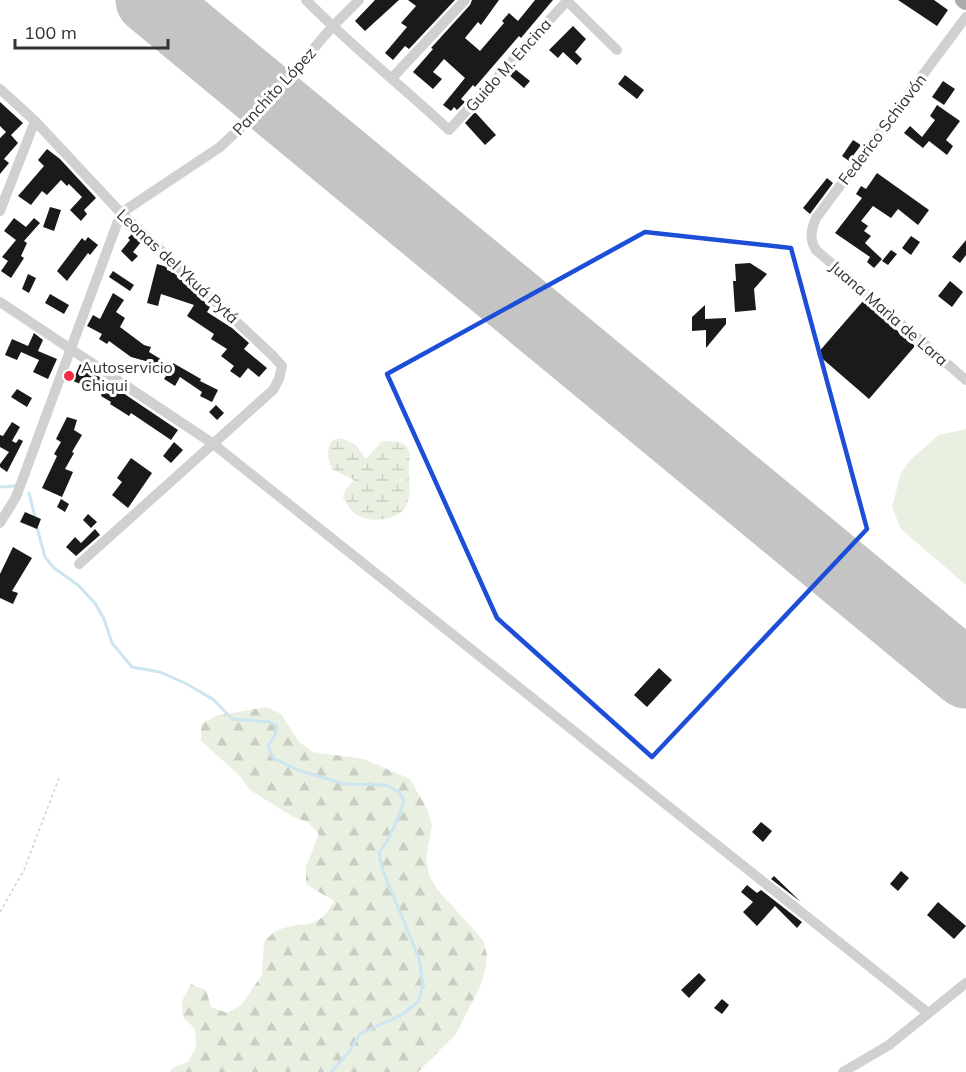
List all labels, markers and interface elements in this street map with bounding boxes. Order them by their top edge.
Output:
scale bar [15,12,168,50]
street label: Guido M. Encina [461,14,555,116]
text: 100 m [24,21,77,44]
street label: Panchito López [228,43,320,139]
street label: Federico Schiavón [834,70,930,188]
street label: Leonas del Ykuá Pytá [113,204,243,328]
street label: Juana Marìa de Lara [826,256,952,370]
place label: Autoservicio Chiqui [81,357,173,395]
marker: Autoservicio Chiqui [62,369,76,383]

